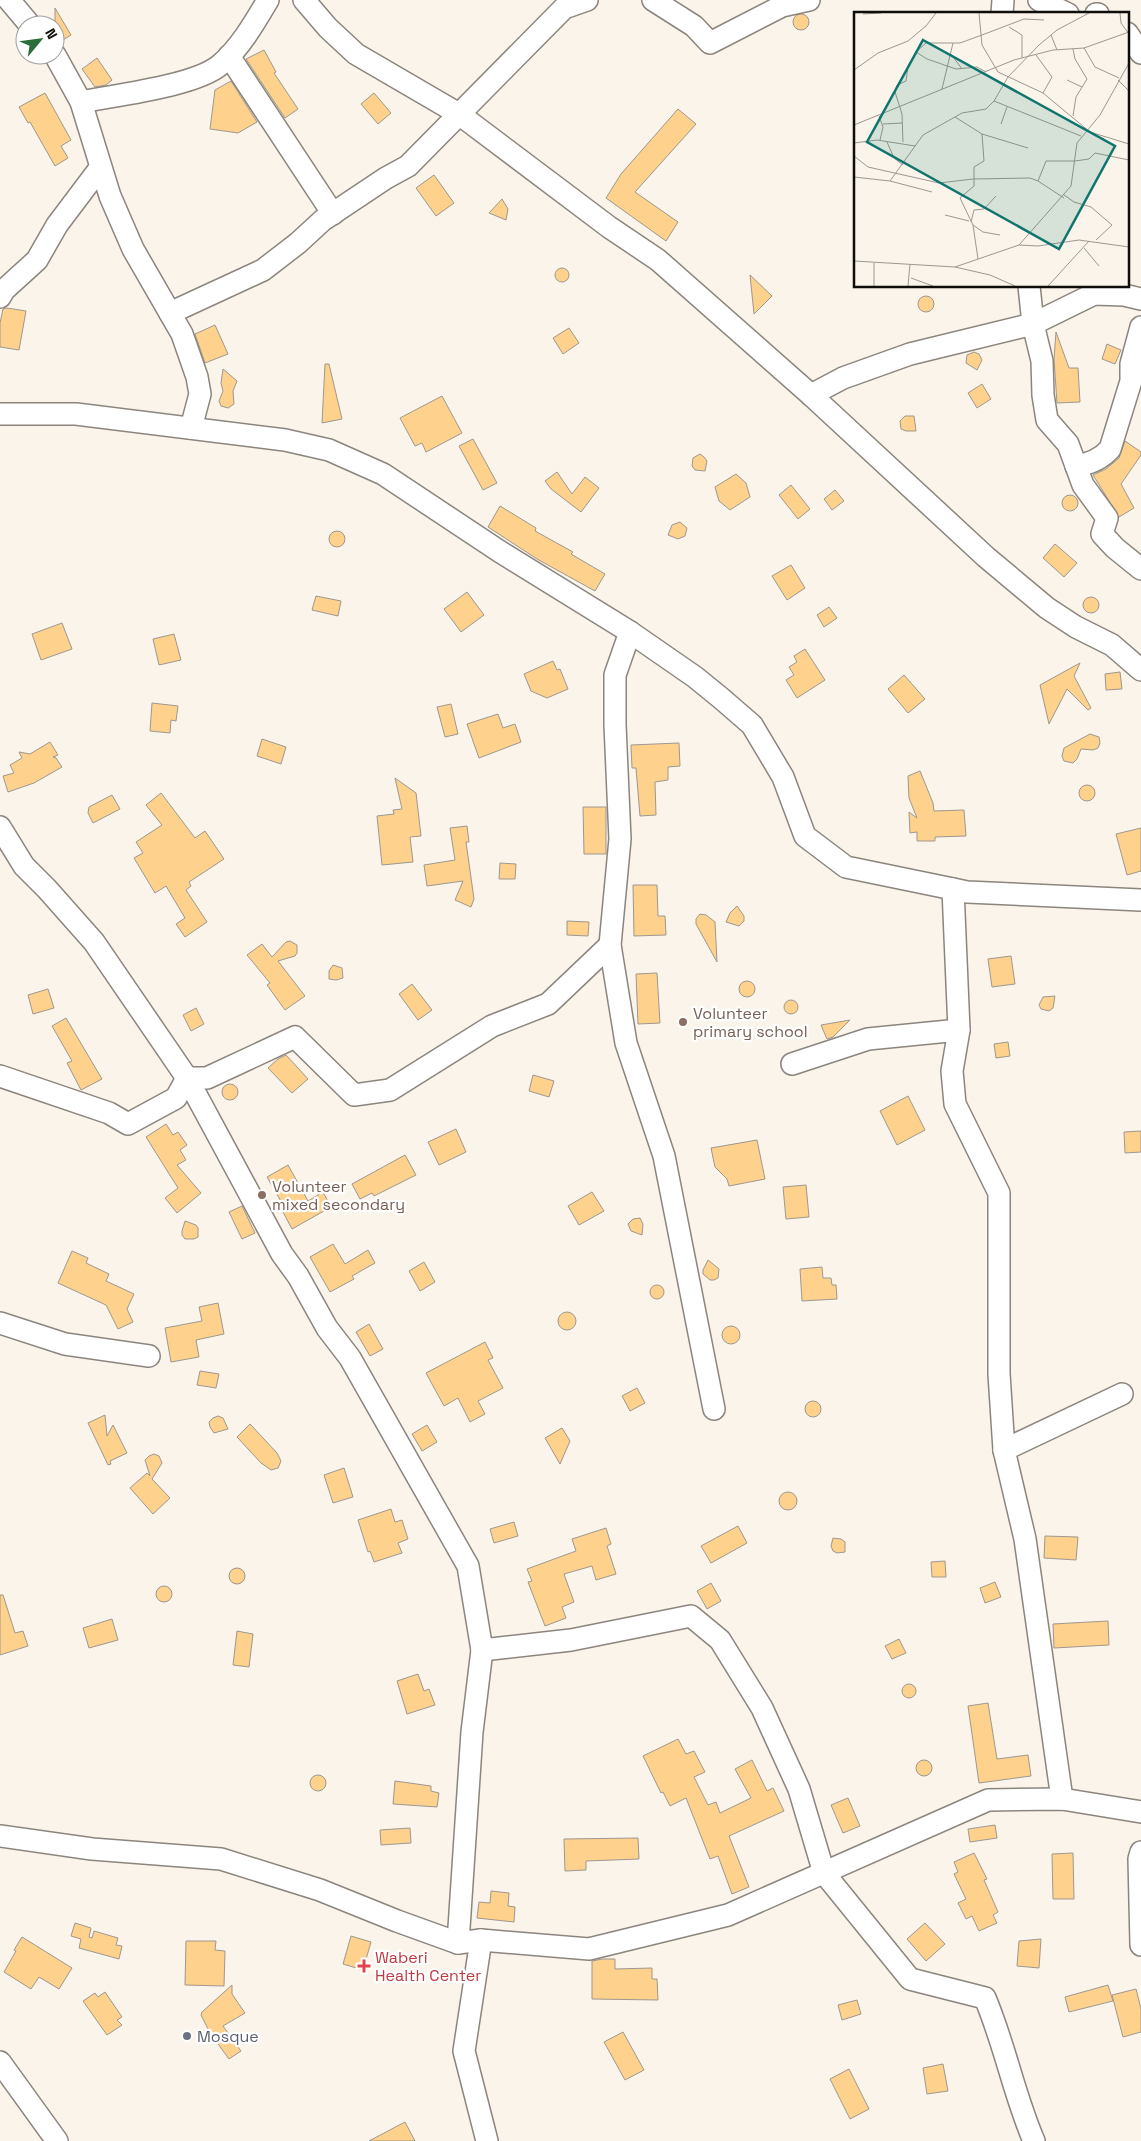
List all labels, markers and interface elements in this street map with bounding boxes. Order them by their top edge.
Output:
inset map [854,12,1128,288]
north arrow [15,15,65,65]
text: N [41,25,62,42]
place label: Volunteer primary school [693,1003,808,1042]
marker: Volunteer primary school [677,1016,689,1028]
place label: Volunteer mixed secondary [272,1176,405,1215]
marker: Volunteer mixed secondary [256,1189,268,1201]
place label: Waberi Health Center [375,1947,481,1986]
marker: Waberi Health Center [357,1959,371,1973]
place label: Mosque [197,2026,259,2047]
marker: Mosque [181,2030,193,2042]

